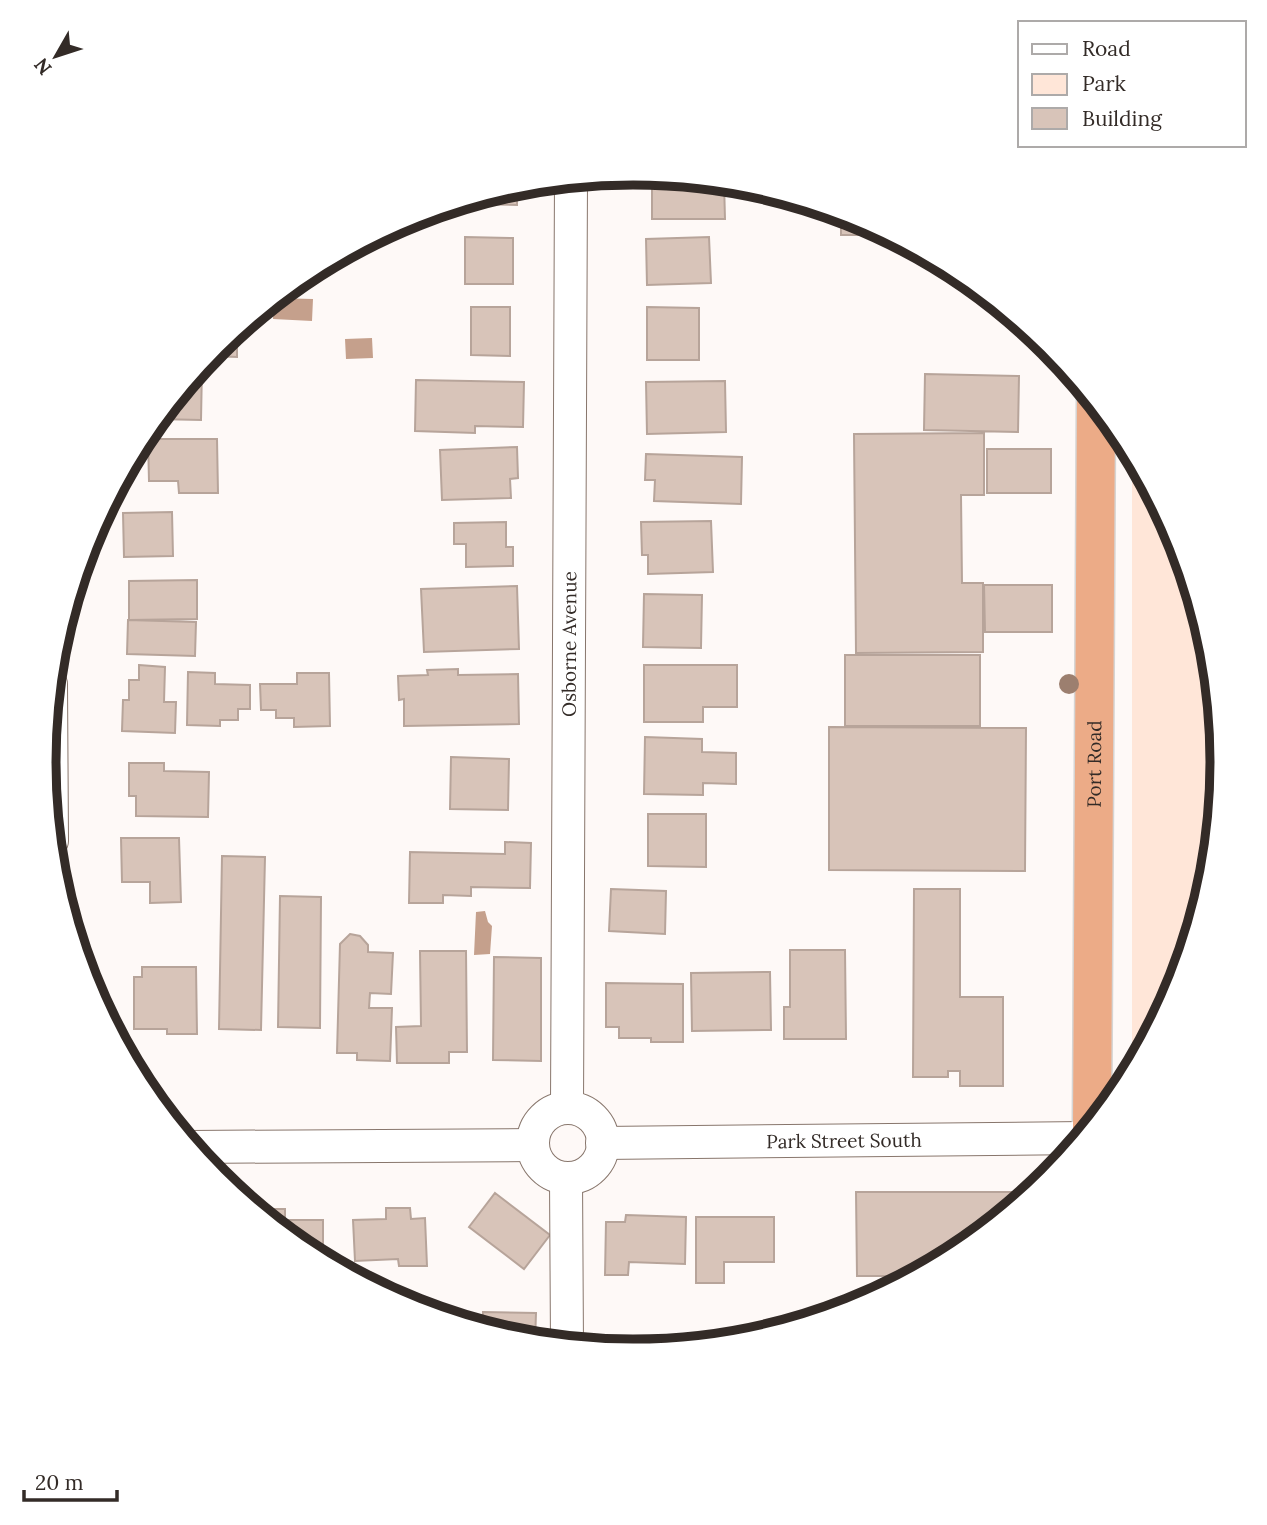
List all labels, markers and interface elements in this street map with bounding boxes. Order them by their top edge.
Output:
north arrow [21,21,91,91]
legend [1018,21,1246,147]
text: Road [1082,35,1131,62]
text: N [29,53,57,80]
text: Park [1082,70,1126,97]
text: Building [1082,105,1162,132]
street label: Osborne Avenue [557,571,581,717]
street label: Port Road [1082,720,1106,808]
street label: Park Street South [766,1128,922,1153]
scale bar [24,1458,117,1502]
text: 20 m [35,1469,84,1496]

